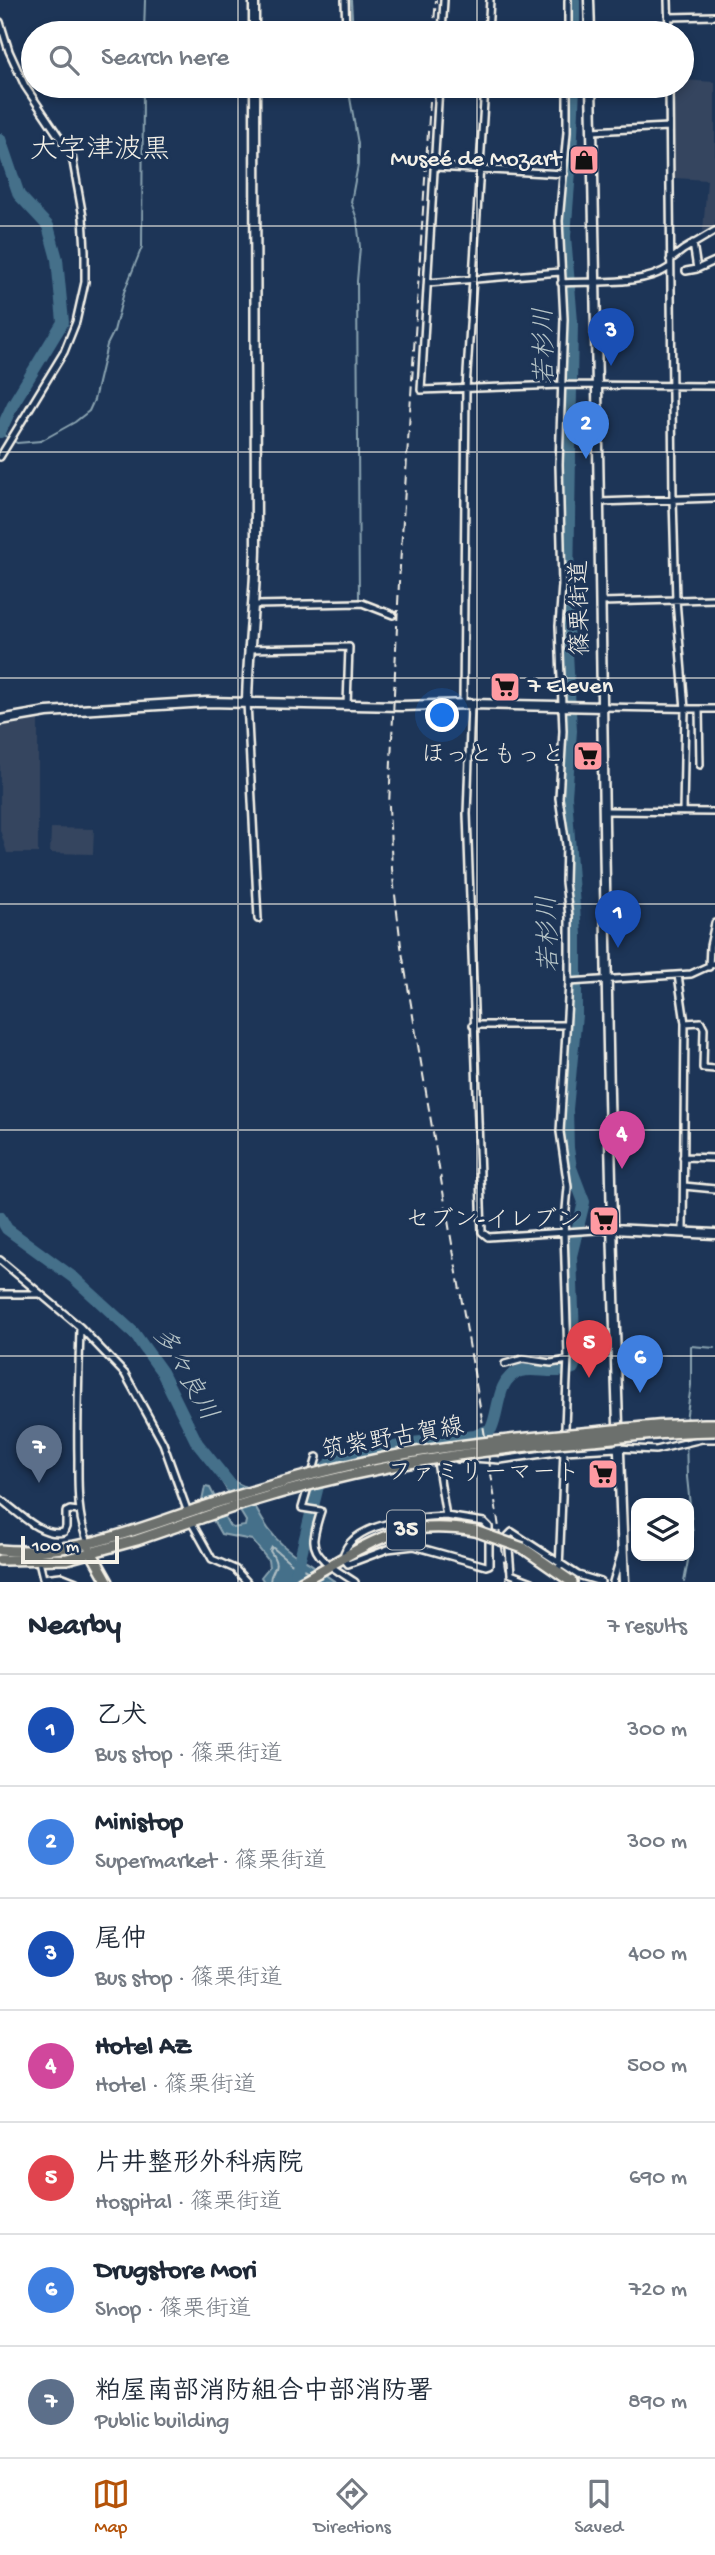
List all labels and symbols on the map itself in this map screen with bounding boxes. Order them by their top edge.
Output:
district label: 大字津波黒 [30,134,170,168]
shop icon: Museé de Mozart [567,143,601,177]
place label: Museé de Mozart [390,146,563,175]
water label: 若杉川 [530,307,563,385]
pin: 3 [588,308,634,366]
pin: 2 [563,401,609,459]
street label: 篠栗街道 [566,560,597,656]
supermarket icon: 7 Eleven [488,670,522,704]
place label: 7 Eleven [527,673,614,702]
your location [425,698,459,732]
supermarket icon: ほっともっと [571,739,605,773]
place label: ほっともっと [421,742,565,771]
pin: 1 [595,890,641,948]
water label: 若杉川 [533,894,568,974]
pin: 4 [599,1111,645,1169]
supermarket icon: セブン-イレブン [587,1204,621,1238]
place label: セブン-イレブン [405,1207,581,1236]
pin: 5 [566,1320,612,1378]
water label: 多々良川 [144,1321,224,1428]
pin: 6 [617,1335,663,1393]
street label: 筑紫野古賀線 [319,1412,466,1467]
pin: 7 [16,1425,62,1483]
supermarket icon: ファミリーマート [586,1457,620,1491]
place label: ファミリーマート [388,1460,580,1489]
road number: 35 [387,1511,425,1550]
scale bar [21,1533,119,1565]

